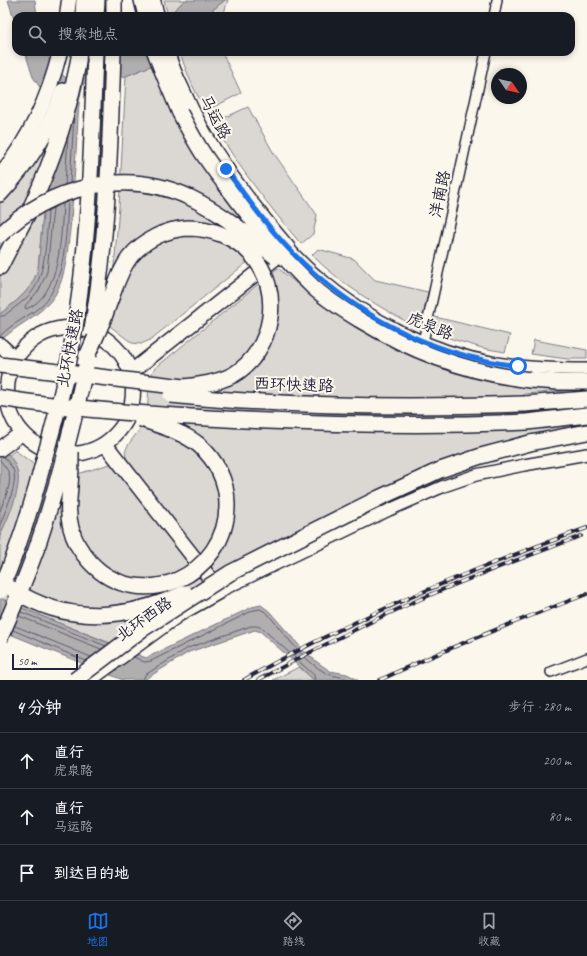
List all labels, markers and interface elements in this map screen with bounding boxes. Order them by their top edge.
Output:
search box [12,12,575,56]
icon: search [26,23,48,45]
text: 搜索地点 [58,25,118,44]
north arrow [491,68,527,104]
street label: 马运路 [195,91,235,143]
route end [217,160,235,178]
street label: 洋南路 [425,168,455,220]
street label: 北环快速路 [53,307,87,389]
street label: 虎泉路 [404,308,456,344]
route start [509,357,527,375]
street label: 西环快速路 [254,374,334,396]
street label: 北环西路 [112,592,176,646]
scale bar [12,652,78,671]
text: 50 m [18,654,37,668]
text: 4 分钟 [16,697,62,718]
text: 步行 · 280 m [508,699,571,715]
text: 直行 [54,743,84,762]
icon: ahead [16,750,38,772]
text: 200 m [543,753,571,769]
text: 虎泉路 [54,763,93,779]
text: 直行 [54,799,84,818]
icon: ahead [16,806,38,828]
text: 80 m [549,809,571,825]
text: 马运路 [54,819,93,835]
icon: arrive [16,862,38,884]
text: 到达目的地 [54,864,129,883]
tab: 地图 [87,910,109,948]
tab: 路线 [282,910,304,948]
tab: 收藏 [478,910,500,948]

